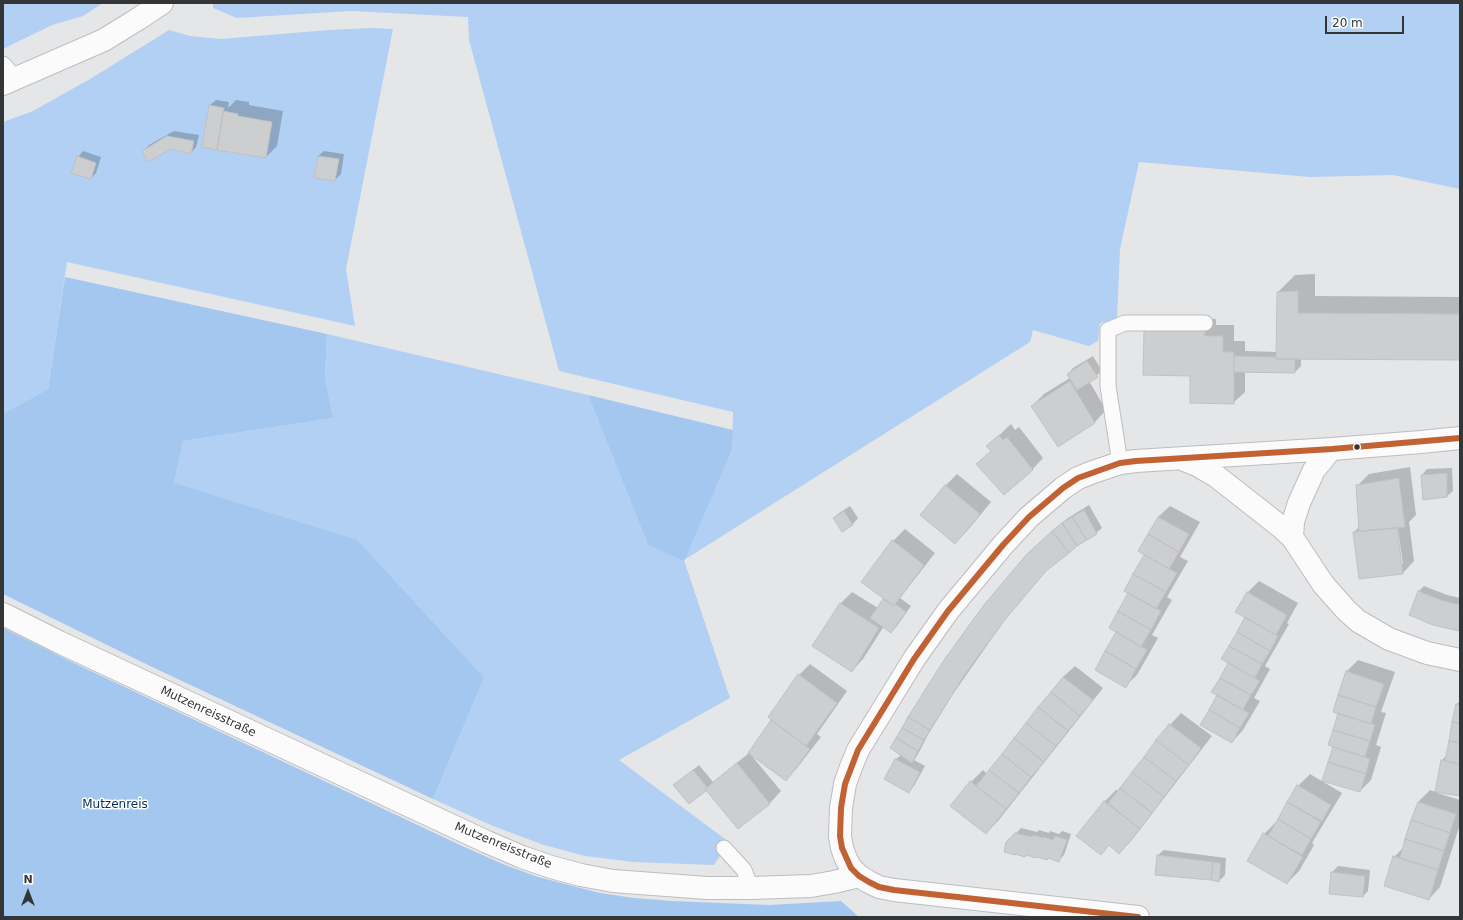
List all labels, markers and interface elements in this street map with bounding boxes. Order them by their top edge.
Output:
scale bar [1327,8,1406,34]
text: 20 m [1332,16,1363,30]
unlabelled marker [1352,442,1362,452]
street label: Mutzenreisstraße [158,684,258,740]
park label: Mutzenreis [82,798,148,812]
street label: Mutzenreisstraße [452,820,554,872]
north arrow [8,872,48,912]
text: N [23,873,33,886]

